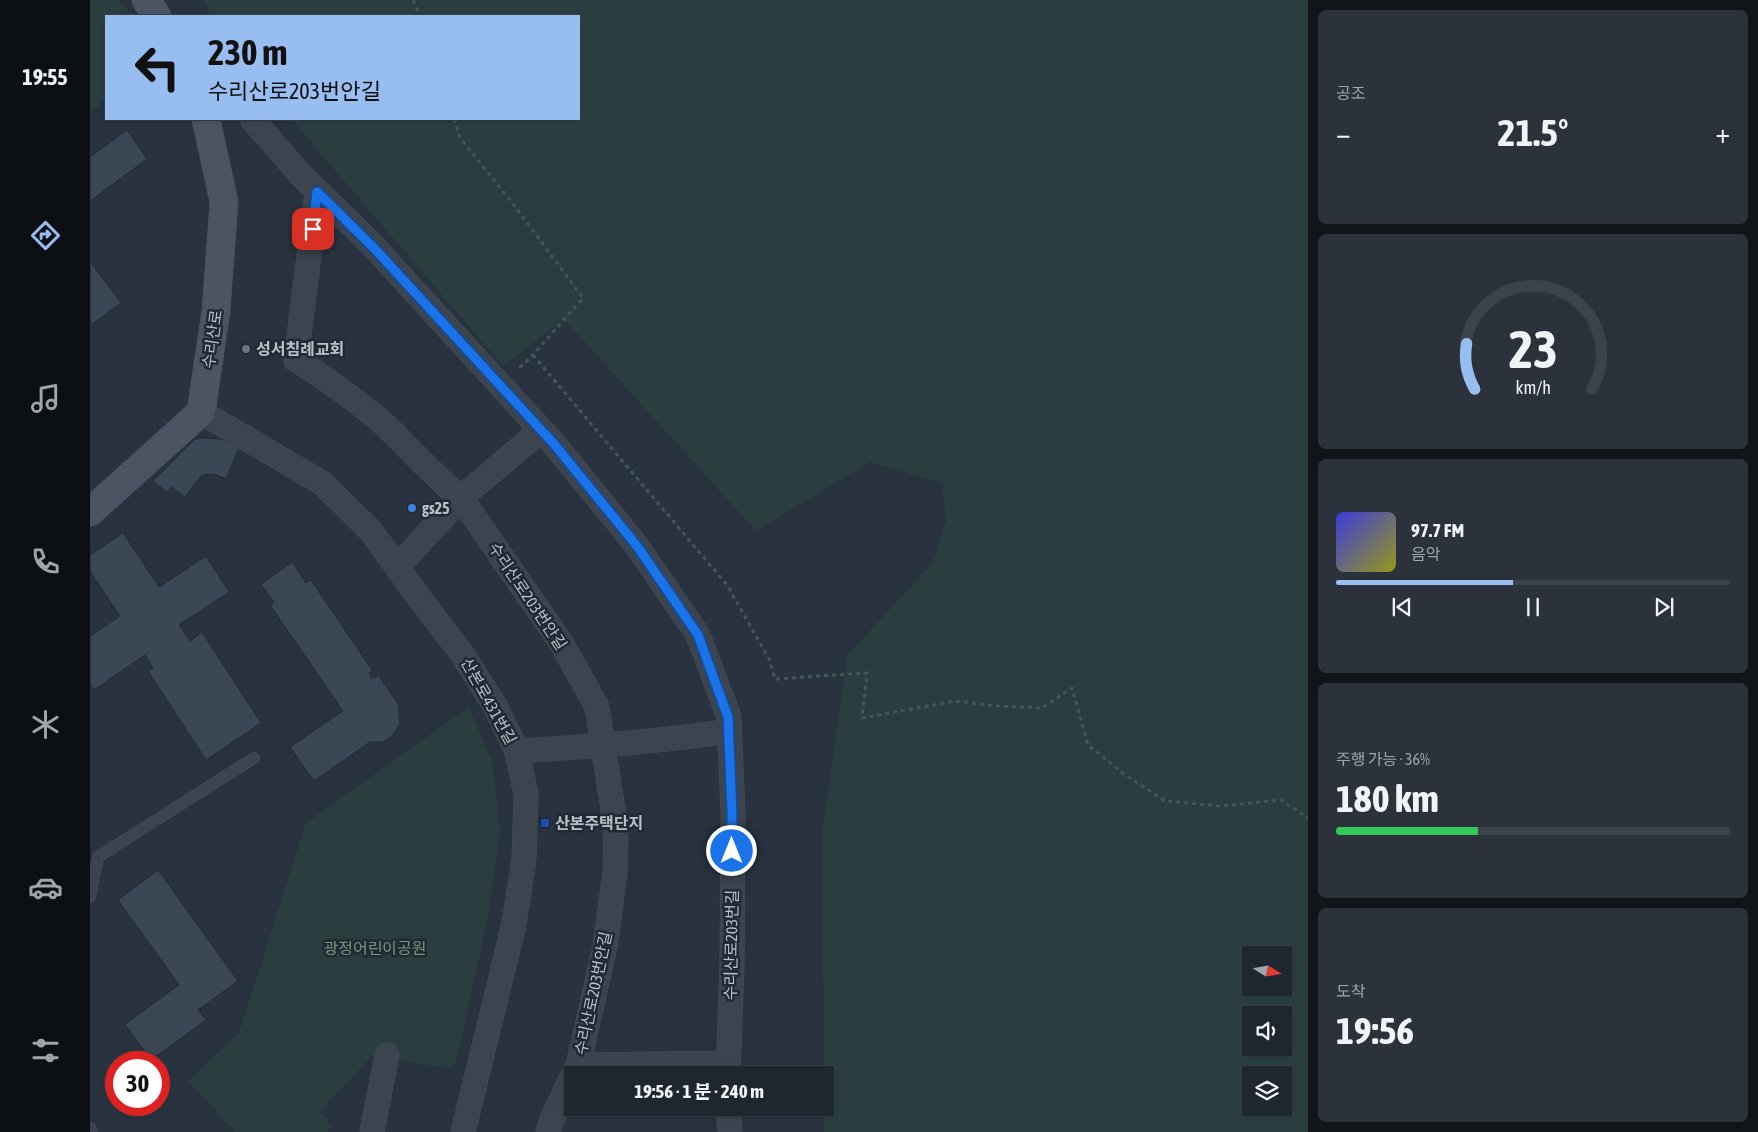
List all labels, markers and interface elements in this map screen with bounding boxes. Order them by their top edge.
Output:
text: 230 m [208,32,287,72]
icon: left [125,35,190,100]
text: 19:55 [22,64,68,90]
text: 수리산로203번안길 [208,78,381,104]
text: 공조 [1336,84,1365,102]
text: 21.5° [1498,111,1568,154]
text: − [1336,117,1351,149]
text: + [1715,117,1730,149]
pin [292,208,334,250]
icon: arrive [299,215,327,243]
icon: directions [28,218,63,253]
street label: 수리산로 [199,308,225,369]
text: 23 [1509,319,1557,379]
place label: 성서침례교회 [256,340,344,358]
marker: 성서침례교회 [240,343,252,355]
text: km/h [1515,377,1551,398]
icon: music [28,381,63,416]
place label: gs25 [422,499,450,517]
marker: gs25 [406,502,418,514]
text: 97.7 FM [1411,519,1464,541]
street label: 수리산로203번안길 [485,539,571,653]
icon: phone [28,544,63,579]
text: 음악 [1411,545,1440,563]
icon: previous [1388,593,1416,621]
icon: pause [1519,593,1547,621]
icon: next [1650,593,1678,621]
street label: 산본로431번길 [458,655,520,747]
icon: climate [28,707,63,742]
text: 주행 가능 · 36% [1336,750,1430,768]
text: 180 km [1336,777,1439,820]
place label: 산본주택단지 [555,814,643,832]
marker: 산본주택단지 [539,817,551,829]
position arrow [705,824,757,876]
icon: car [28,870,63,905]
street label: 수리산로203번길 [721,889,741,1001]
street label: 수리산로203번안길 [571,930,615,1056]
park label: 광정어린이공원 [323,939,427,957]
north arrow [1242,946,1292,996]
map controls [1242,946,1292,1116]
text: 도착 [1336,982,1365,1000]
button: sound [1242,1006,1292,1056]
text: 19:56 [1336,1009,1414,1052]
icon: filters [28,1033,63,1068]
speed limit sign: 30 [105,1051,170,1116]
button: layers [1242,1066,1292,1116]
text: 19:56 · 1 분 · 240 m [634,1080,764,1102]

